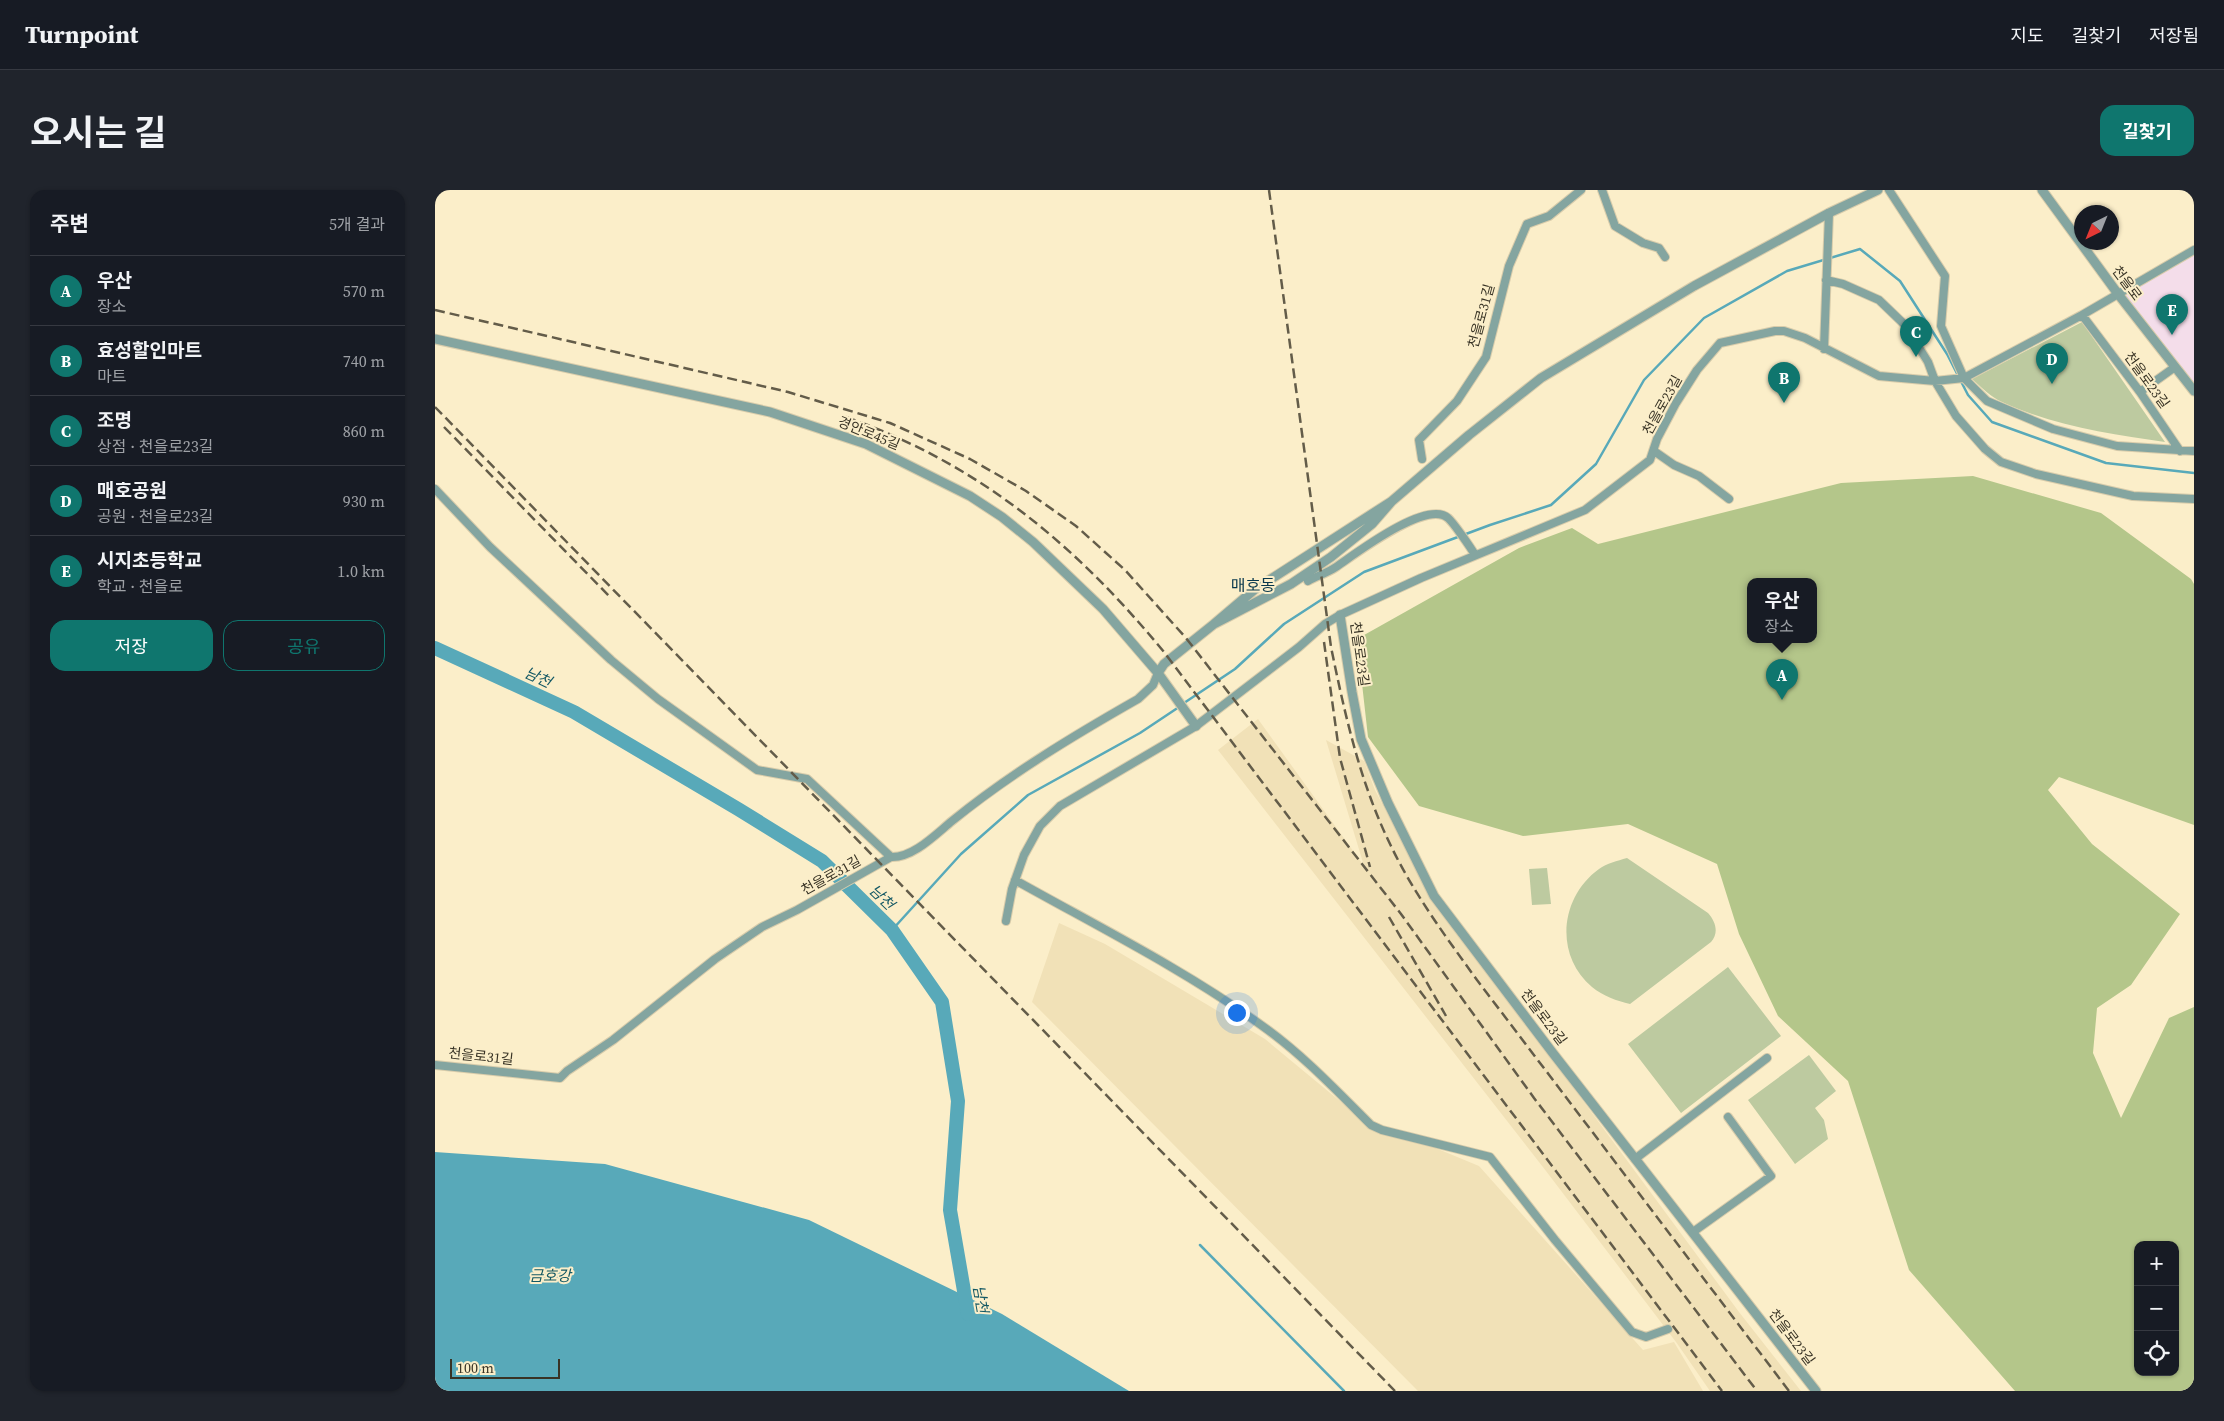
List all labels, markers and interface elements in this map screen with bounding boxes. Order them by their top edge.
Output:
text: Turnpoint [25,18,138,51]
text: 지도 [2011,23,2044,48]
text: 길찾기 [2072,23,2121,48]
text: 저장됨 [2149,23,2199,48]
button: 길찾기 [2100,105,2194,156]
text: 오시는 길 [30,109,166,157]
north arrow [2074,205,2119,250]
text: 주변 [50,209,89,238]
text: 5개 결과 [329,213,385,235]
street label: 천을로 [2107,262,2147,305]
text: 우산 [97,267,132,293]
text: A [61,280,71,302]
text: 570 m [343,280,385,302]
street label: 천을로31길 [1463,282,1499,350]
pin: E [2156,294,2188,335]
text: 장소 [97,295,126,317]
pin: C [1900,316,1932,357]
text: 효성할인마트 [97,337,202,363]
pin: D [2036,343,2068,384]
street label: 천을로23길 [2120,348,2174,412]
text: B [61,350,71,372]
text: 740 m [343,350,385,372]
pin: B [1768,362,1800,403]
text: 마트 [97,365,126,387]
street label: 천을로23길 [1637,371,1687,439]
text: 조명 [97,407,132,433]
street label: 경안로45길 [835,411,903,455]
text: C [61,420,71,442]
text: 860 m [343,420,385,442]
text: 상점 · 천을로23길 [97,435,214,457]
text: 매호공원 [97,477,167,503]
text: D [60,490,72,512]
text: 930 m [343,490,385,512]
text: 공원 · 천을로23길 [97,505,214,527]
text: 시지초등학교 [97,547,202,573]
text: E [61,560,71,582]
text: 1.0 km [337,560,385,582]
district label: 매호동 [1231,574,1275,596]
text: 학교 · 천을로 [97,575,183,597]
popup [1747,578,1817,643]
text: 우산 [1765,587,1799,613]
text: 장소 [1765,615,1794,637]
button: 저장 [50,620,213,671]
button: 공유 [223,620,385,671]
street label: 천을로23길 [1346,620,1374,688]
pin: A [1766,659,1798,700]
water label: 남천 [521,662,557,693]
street label: 천을로31길 [797,850,865,900]
water label: 남천 [865,880,901,916]
street label: 천을로23길 [1516,985,1572,1049]
your location [1224,1000,1250,1026]
street label: 천을로31길 [447,1043,515,1069]
map controls [2134,1241,2179,1376]
button: + [2134,1241,2179,1286]
water label: 금호강 [529,1265,573,1286]
water label: 남천 [968,1284,994,1317]
button: − [2134,1286,2179,1331]
street label: 천을로23길 [1764,1305,1820,1369]
button: locate [2134,1331,2179,1376]
scale bar [450,1356,560,1379]
text: 100 m [457,1358,494,1378]

